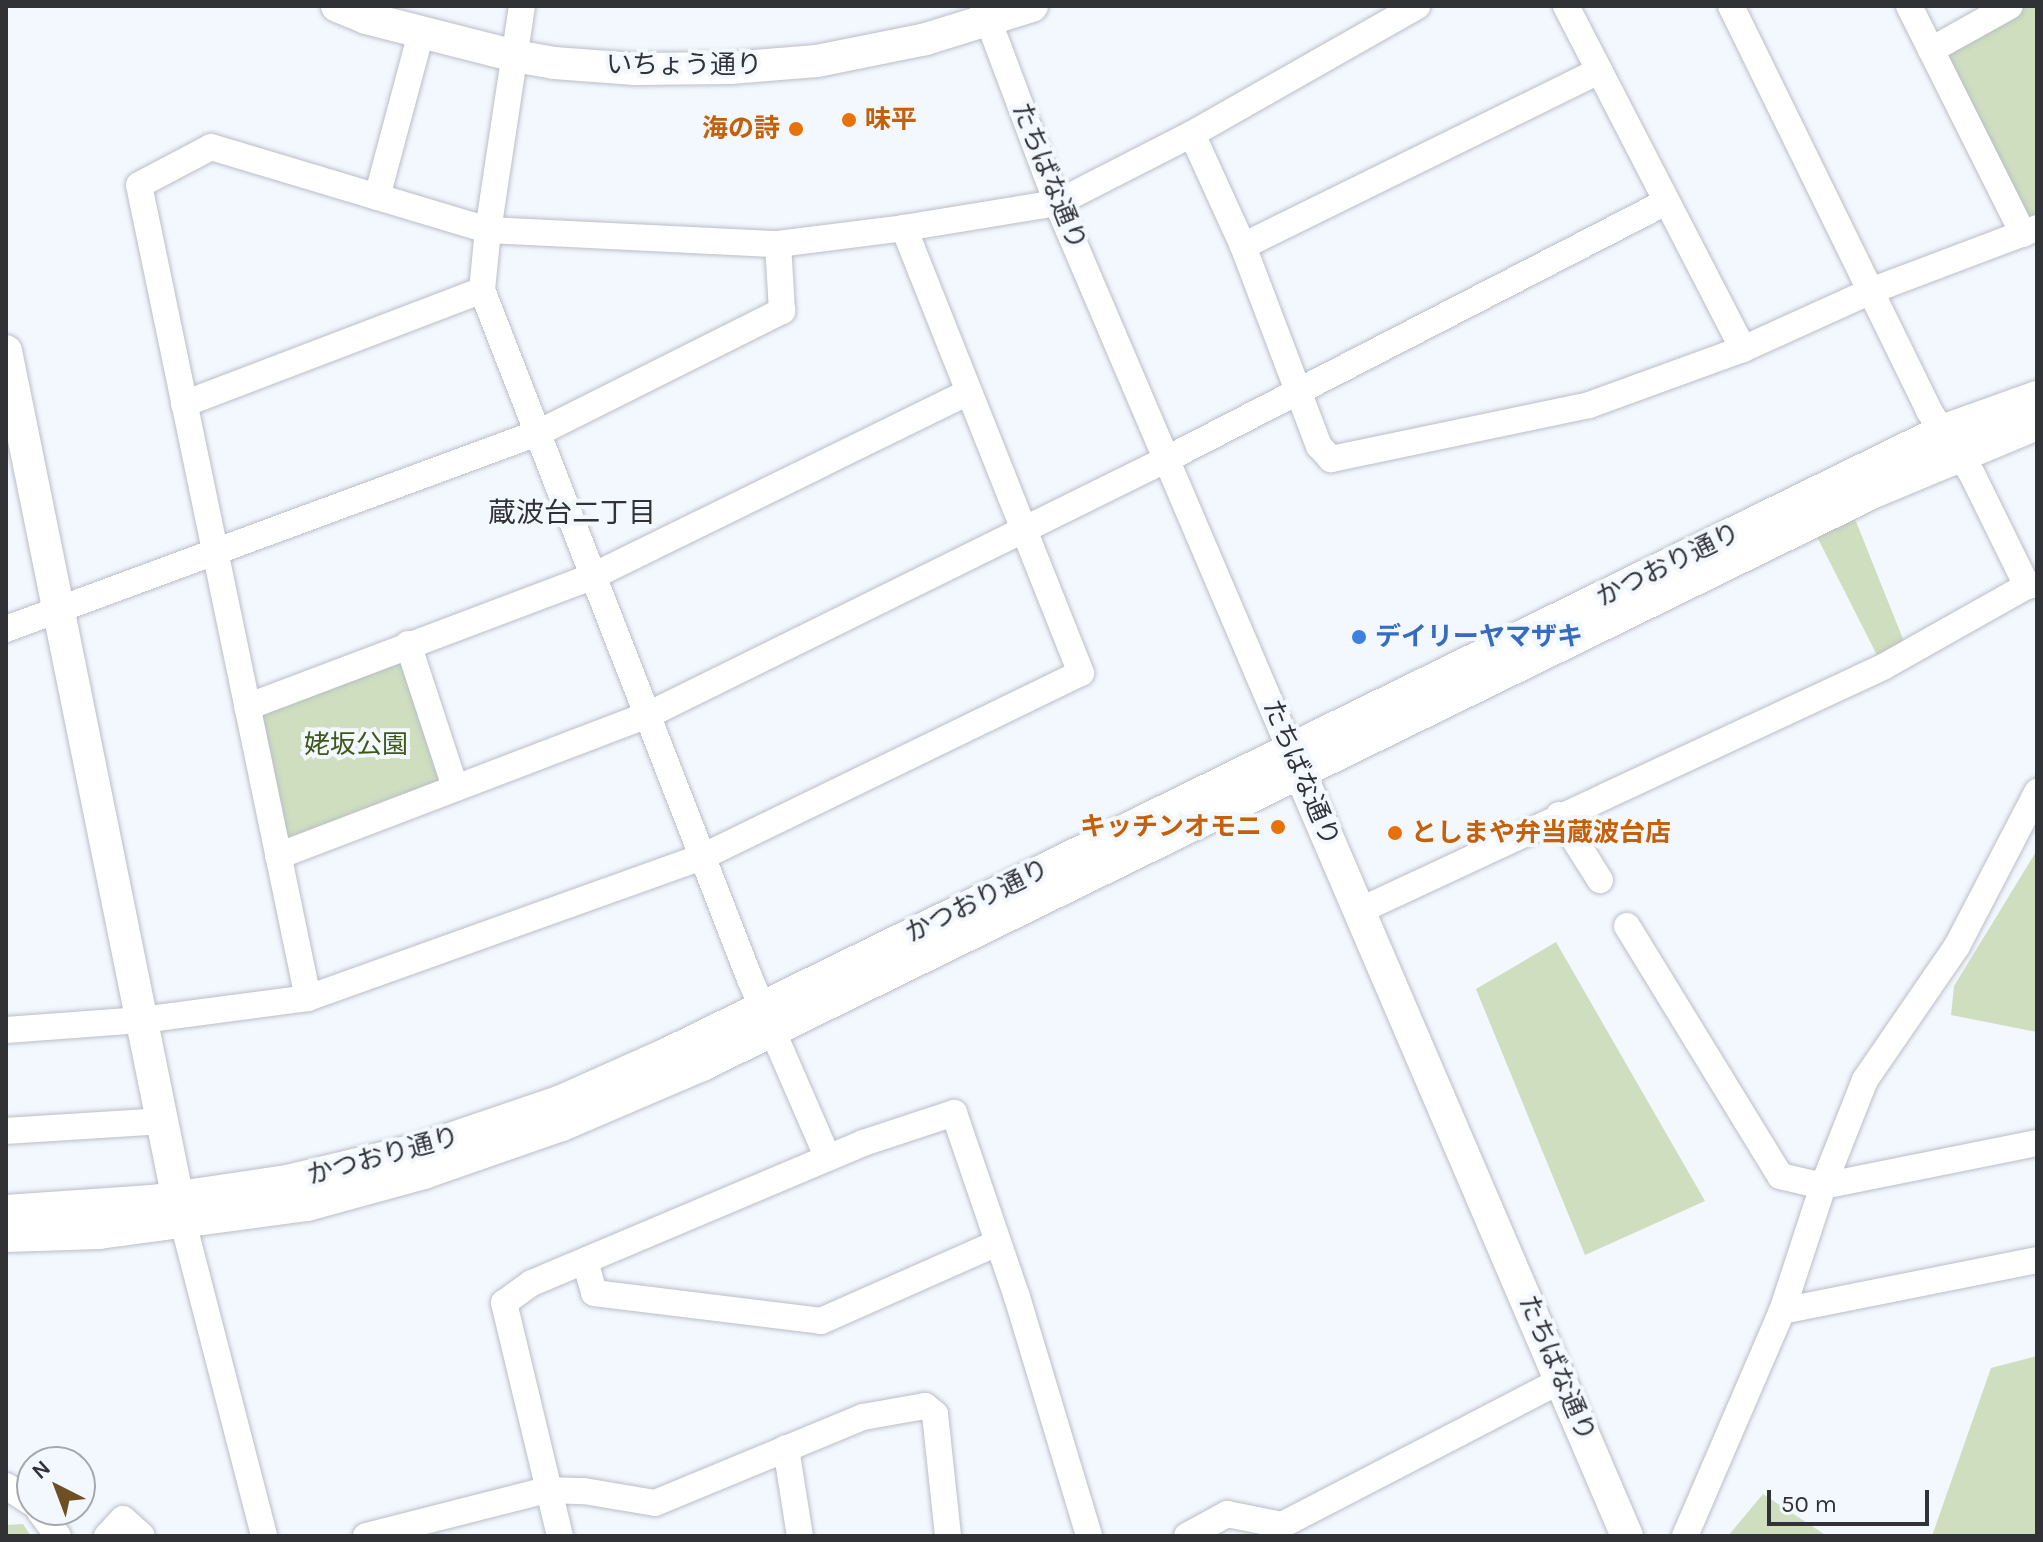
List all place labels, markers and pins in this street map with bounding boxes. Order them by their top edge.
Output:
place label: 味平 [865,104,917,136]
marker: 味平 [840,111,858,129]
place label: 海の詩 [702,113,780,145]
marker: 海の詩 [787,120,805,138]
place label: デイリーヤマザキ [1375,621,1583,653]
marker: デイリーヤマザキ [1350,628,1368,646]
place label: キッチンオモニ [1080,811,1262,843]
place label: としまや弁当蔵波台店 [1411,817,1671,849]
marker: キッチンオモニ [1269,818,1287,836]
marker: としまや弁当蔵波台店 [1386,824,1404,842]

